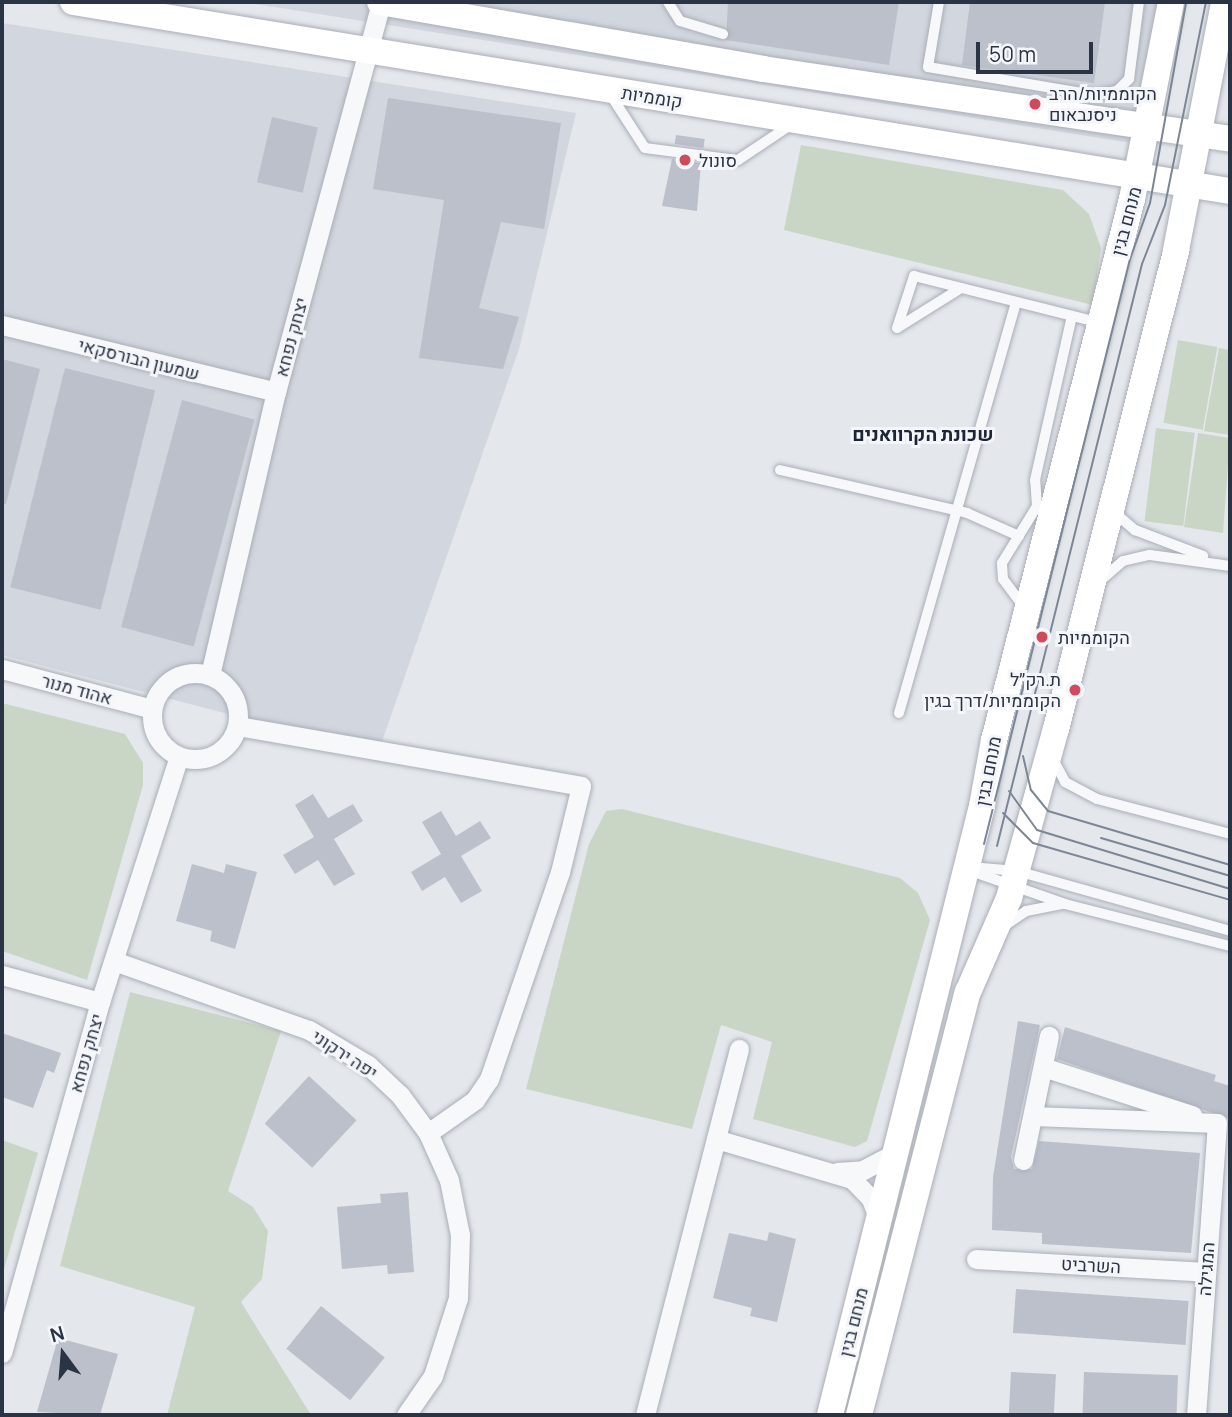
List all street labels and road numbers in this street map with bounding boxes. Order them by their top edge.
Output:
street label: קוממיות [620,82,684,112]
street label: מנחם בגין [1106,184,1146,258]
street label: יצחק נפחא [270,295,312,379]
street label: שמעון הבורסקאי [76,334,202,384]
street label: אהוד מנור [39,669,115,709]
street label: מנחם בגין [971,734,1005,808]
street label: יצחק נפחא [64,1011,108,1095]
street label: יפה ירקוני [308,1025,382,1083]
street label: המגילה [1193,1241,1219,1297]
street label: השרביט [1061,1253,1121,1277]
street label: מנחם בגין [834,1285,872,1359]

